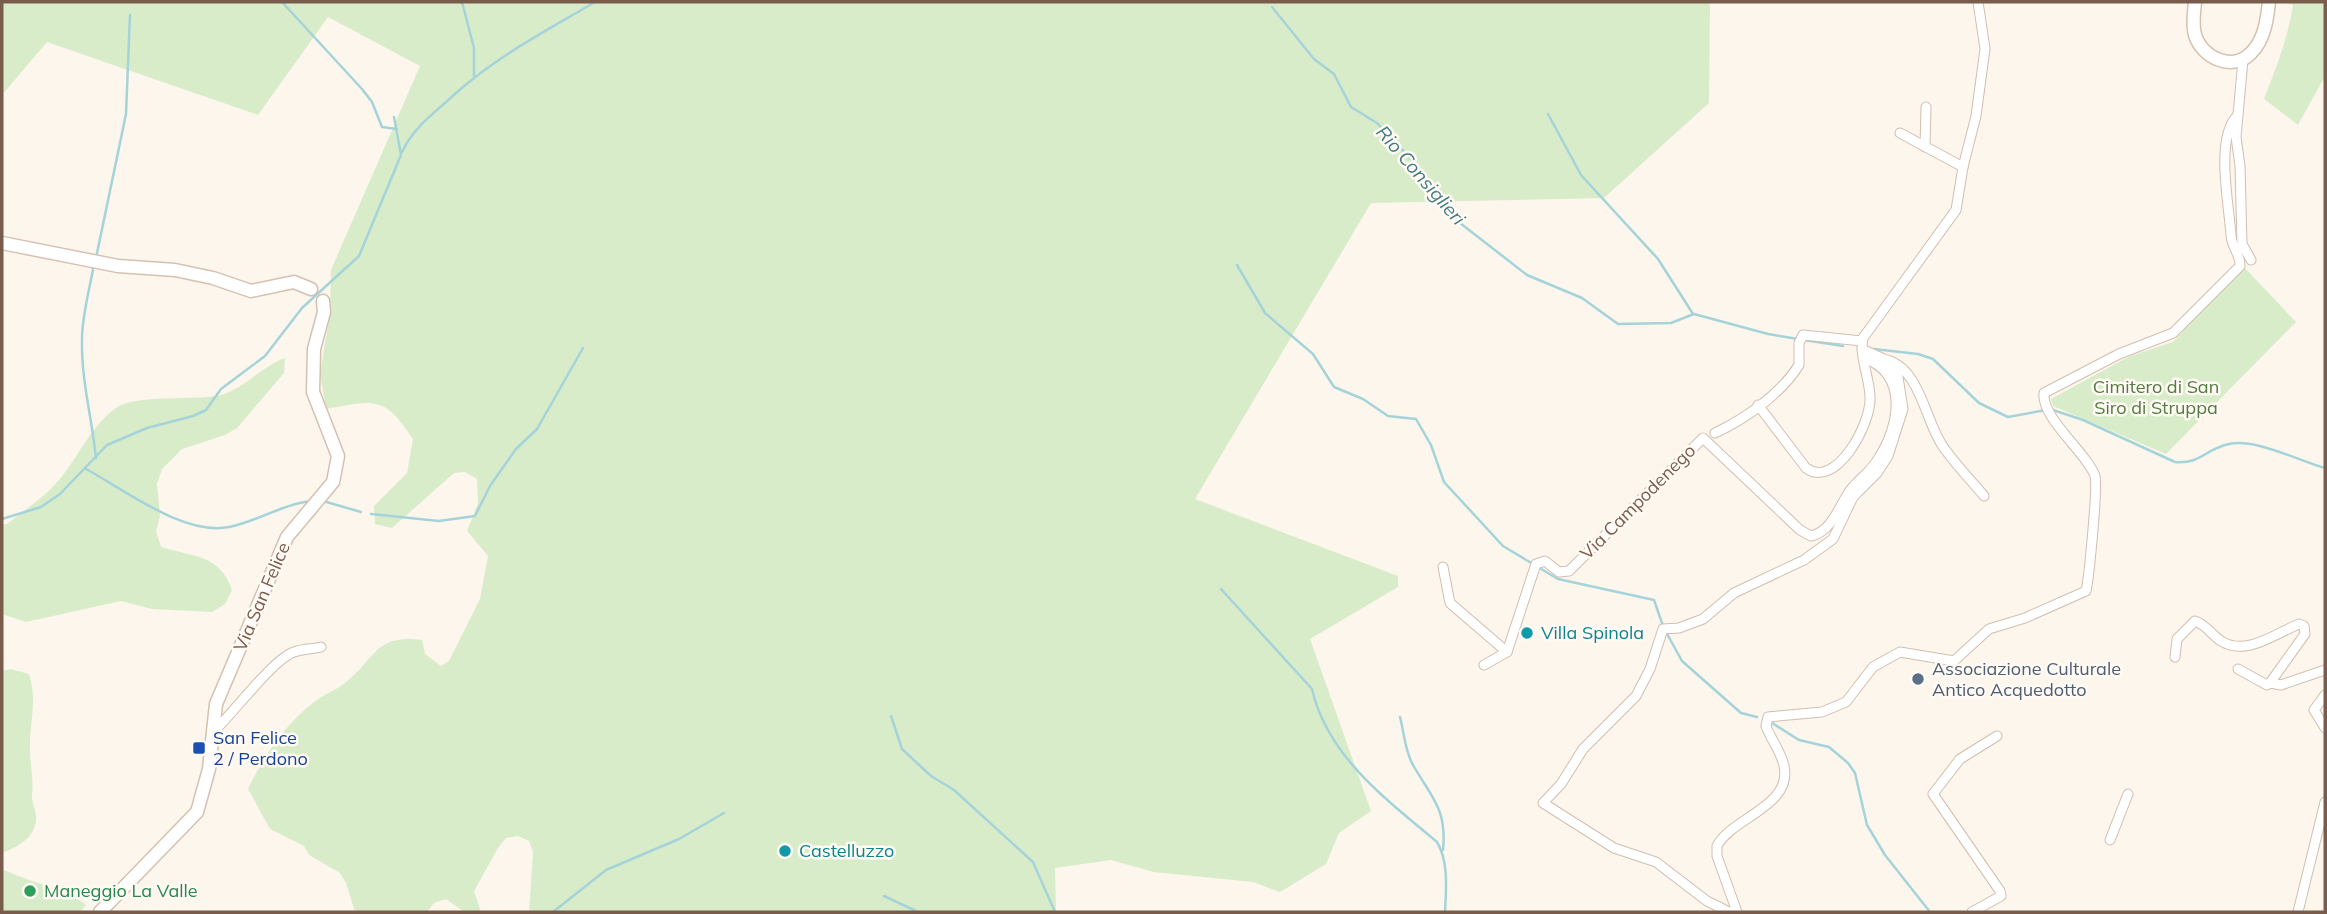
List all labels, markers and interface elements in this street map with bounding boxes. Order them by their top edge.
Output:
water label: Rio Consiglieri [1371,120,1471,230]
park label: Cimitero di San Siro di Struppa [2093,375,2219,419]
street label: Via Campodenego [1575,439,1700,564]
street label: Via San Felice [228,539,295,655]
place label: Villa Spinola [1541,621,1644,644]
marker: Villa Spinola [1519,625,1535,641]
place label: Associazione Culturale Antico Acquedotto [1932,657,2121,701]
marker: Associazione Culturale Antico Acquedotto [1910,671,1926,687]
place label: San Felice 2 / Perdono [213,726,308,770]
marker: San Felice 2 / Perdono [191,740,207,756]
place label: Castelluzzo [799,839,894,862]
marker: Castelluzzo [777,843,793,859]
place label: Maneggio La Valle [44,879,198,902]
marker: Maneggio La Valle [22,883,38,899]

